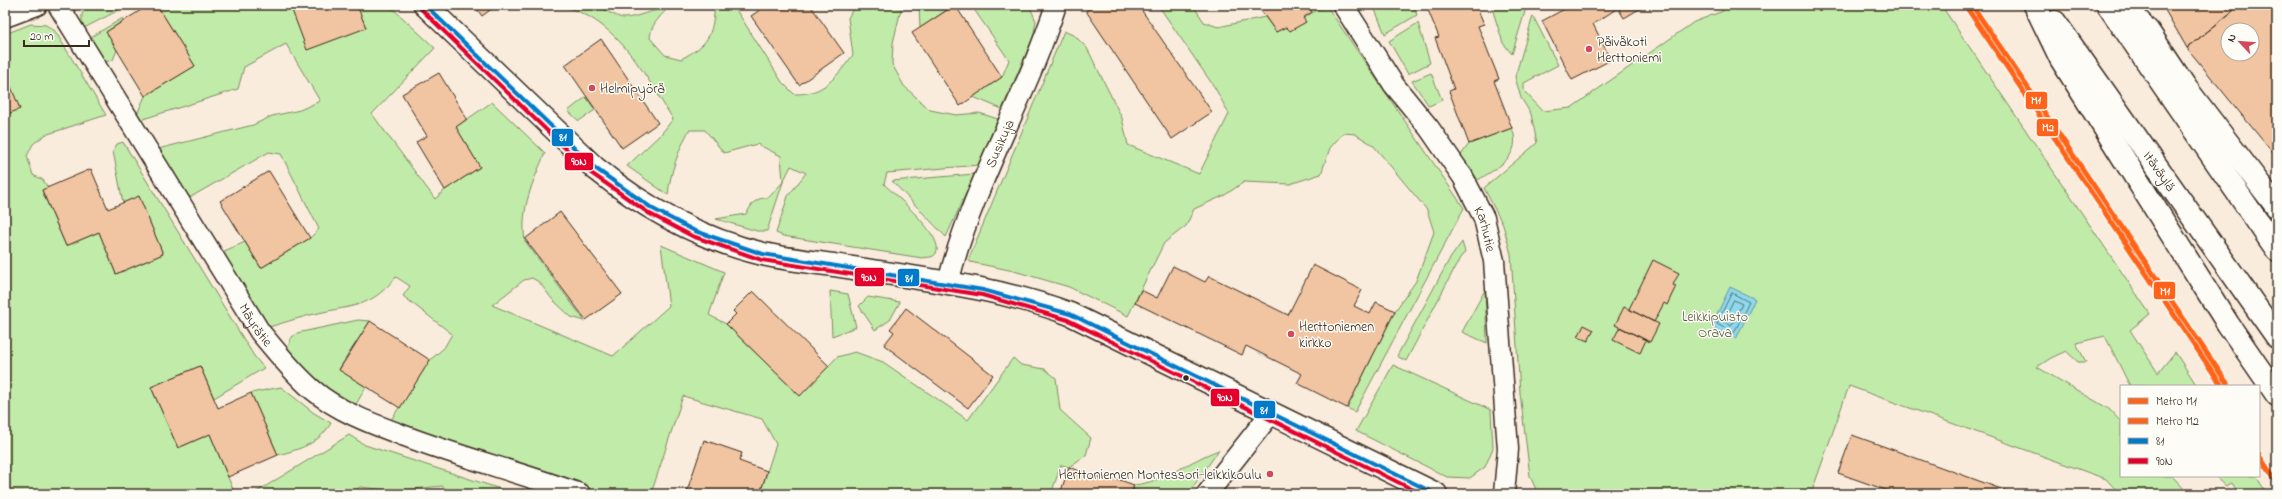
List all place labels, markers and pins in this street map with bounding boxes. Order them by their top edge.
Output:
place label: Päiväkoti Herttoniemi [1597,32,1662,69]
marker: Päiväkoti Herttoniemi [1584,44,1594,54]
place label: Helmipyörä [600,79,665,101]
marker: Helmipyörä [587,83,597,93]
place label: Herttoniemen kirkko [1299,317,1374,354]
marker: Herttoniemen kirkko [1286,329,1296,339]
unlabelled marker [1181,373,1191,383]
place label: Herttoniemen Montessori-leikkikoulu [1058,465,1262,486]
marker: Herttoniemen Montessori-leikkikoulu [1265,469,1275,479]

